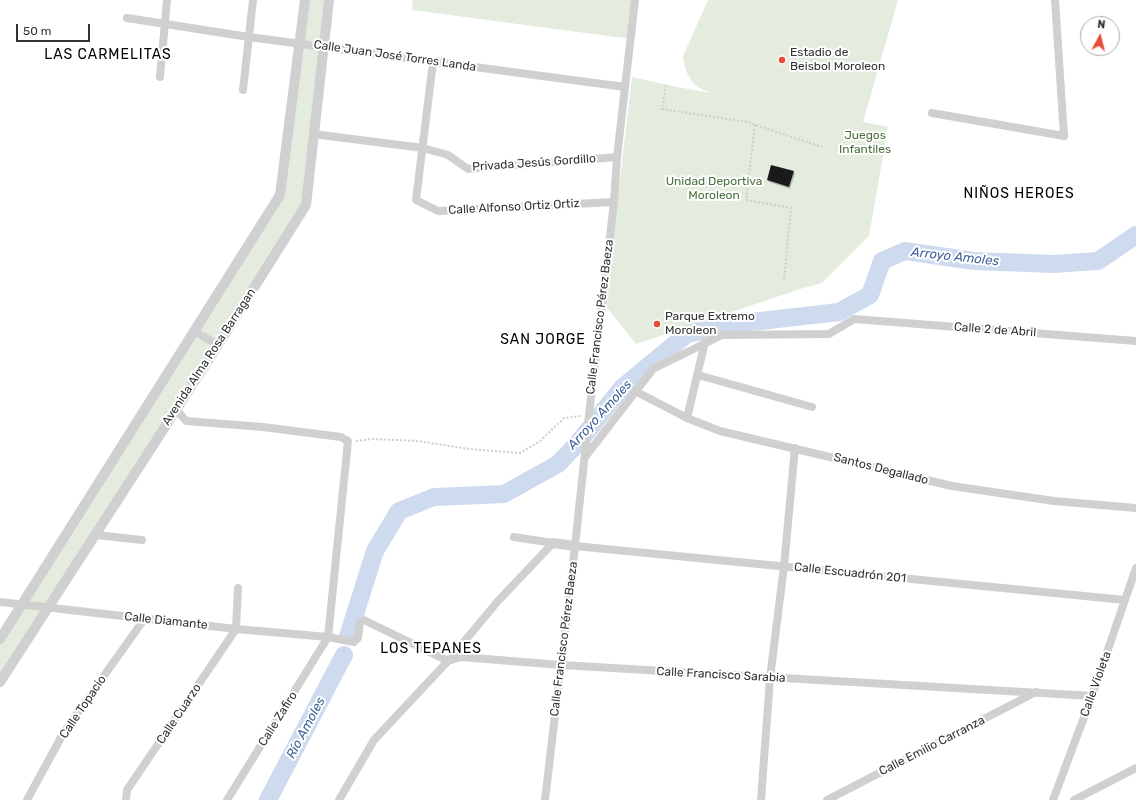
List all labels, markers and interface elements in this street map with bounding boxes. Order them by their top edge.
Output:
scale bar [18,16,92,42]
north arrow [1080,16,1120,56]
text: N [1097,18,1106,32]
text: 50 m [23,24,51,38]
street label: Calle Juan José Torres Landa [313,37,477,75]
place label: Estadio de Beisbol Moroleon [790,46,885,74]
district label: LAS CARMELITAS [44,47,172,63]
marker: Estadio de Beisbol Moroleon [777,55,787,65]
park label: Juegos Infantiles [839,129,891,157]
street label: Privada Jesús Gordillo [472,151,596,175]
park label: Unidad Deportiva Moroleon [666,175,762,203]
district label: NIÑOS HEROES [963,186,1075,202]
street label: Calle Alfonso Ortiz Ortiz [448,196,580,218]
street label: Calle Francisco Pérez Baeza [583,239,617,395]
water label: Arroyo Amoles [910,245,1000,269]
street label: Avenida Alma Rosa Barragan [159,286,259,428]
place label: Parque Extremo Moroleon [665,310,755,338]
marker: Parque Extremo Moroleon [652,319,662,329]
street label: Calle 2 de Abril [953,320,1037,340]
district label: SAN JORGE [500,332,586,348]
water label: Arroyo Amoles [565,377,635,453]
street label: Santos Degallado [832,450,930,488]
street label: Calle Escuadrón 201 [793,560,907,586]
street label: Calle Francisco Pérez Baeza [547,561,581,717]
street label: Calle Diamante [124,609,208,633]
district label: LOS TEPANES [380,641,482,657]
street label: Calle Violeta [1077,649,1115,719]
street label: Calle Francisco Sarabia [656,664,786,686]
street label: Calle Topacio [57,673,109,741]
street label: Calle Cuarzo [154,681,204,747]
street label: Calle Zafiro [256,689,300,749]
water label: Río Amoles [283,695,329,761]
street label: Calle Emilio Carranza [877,713,987,779]

